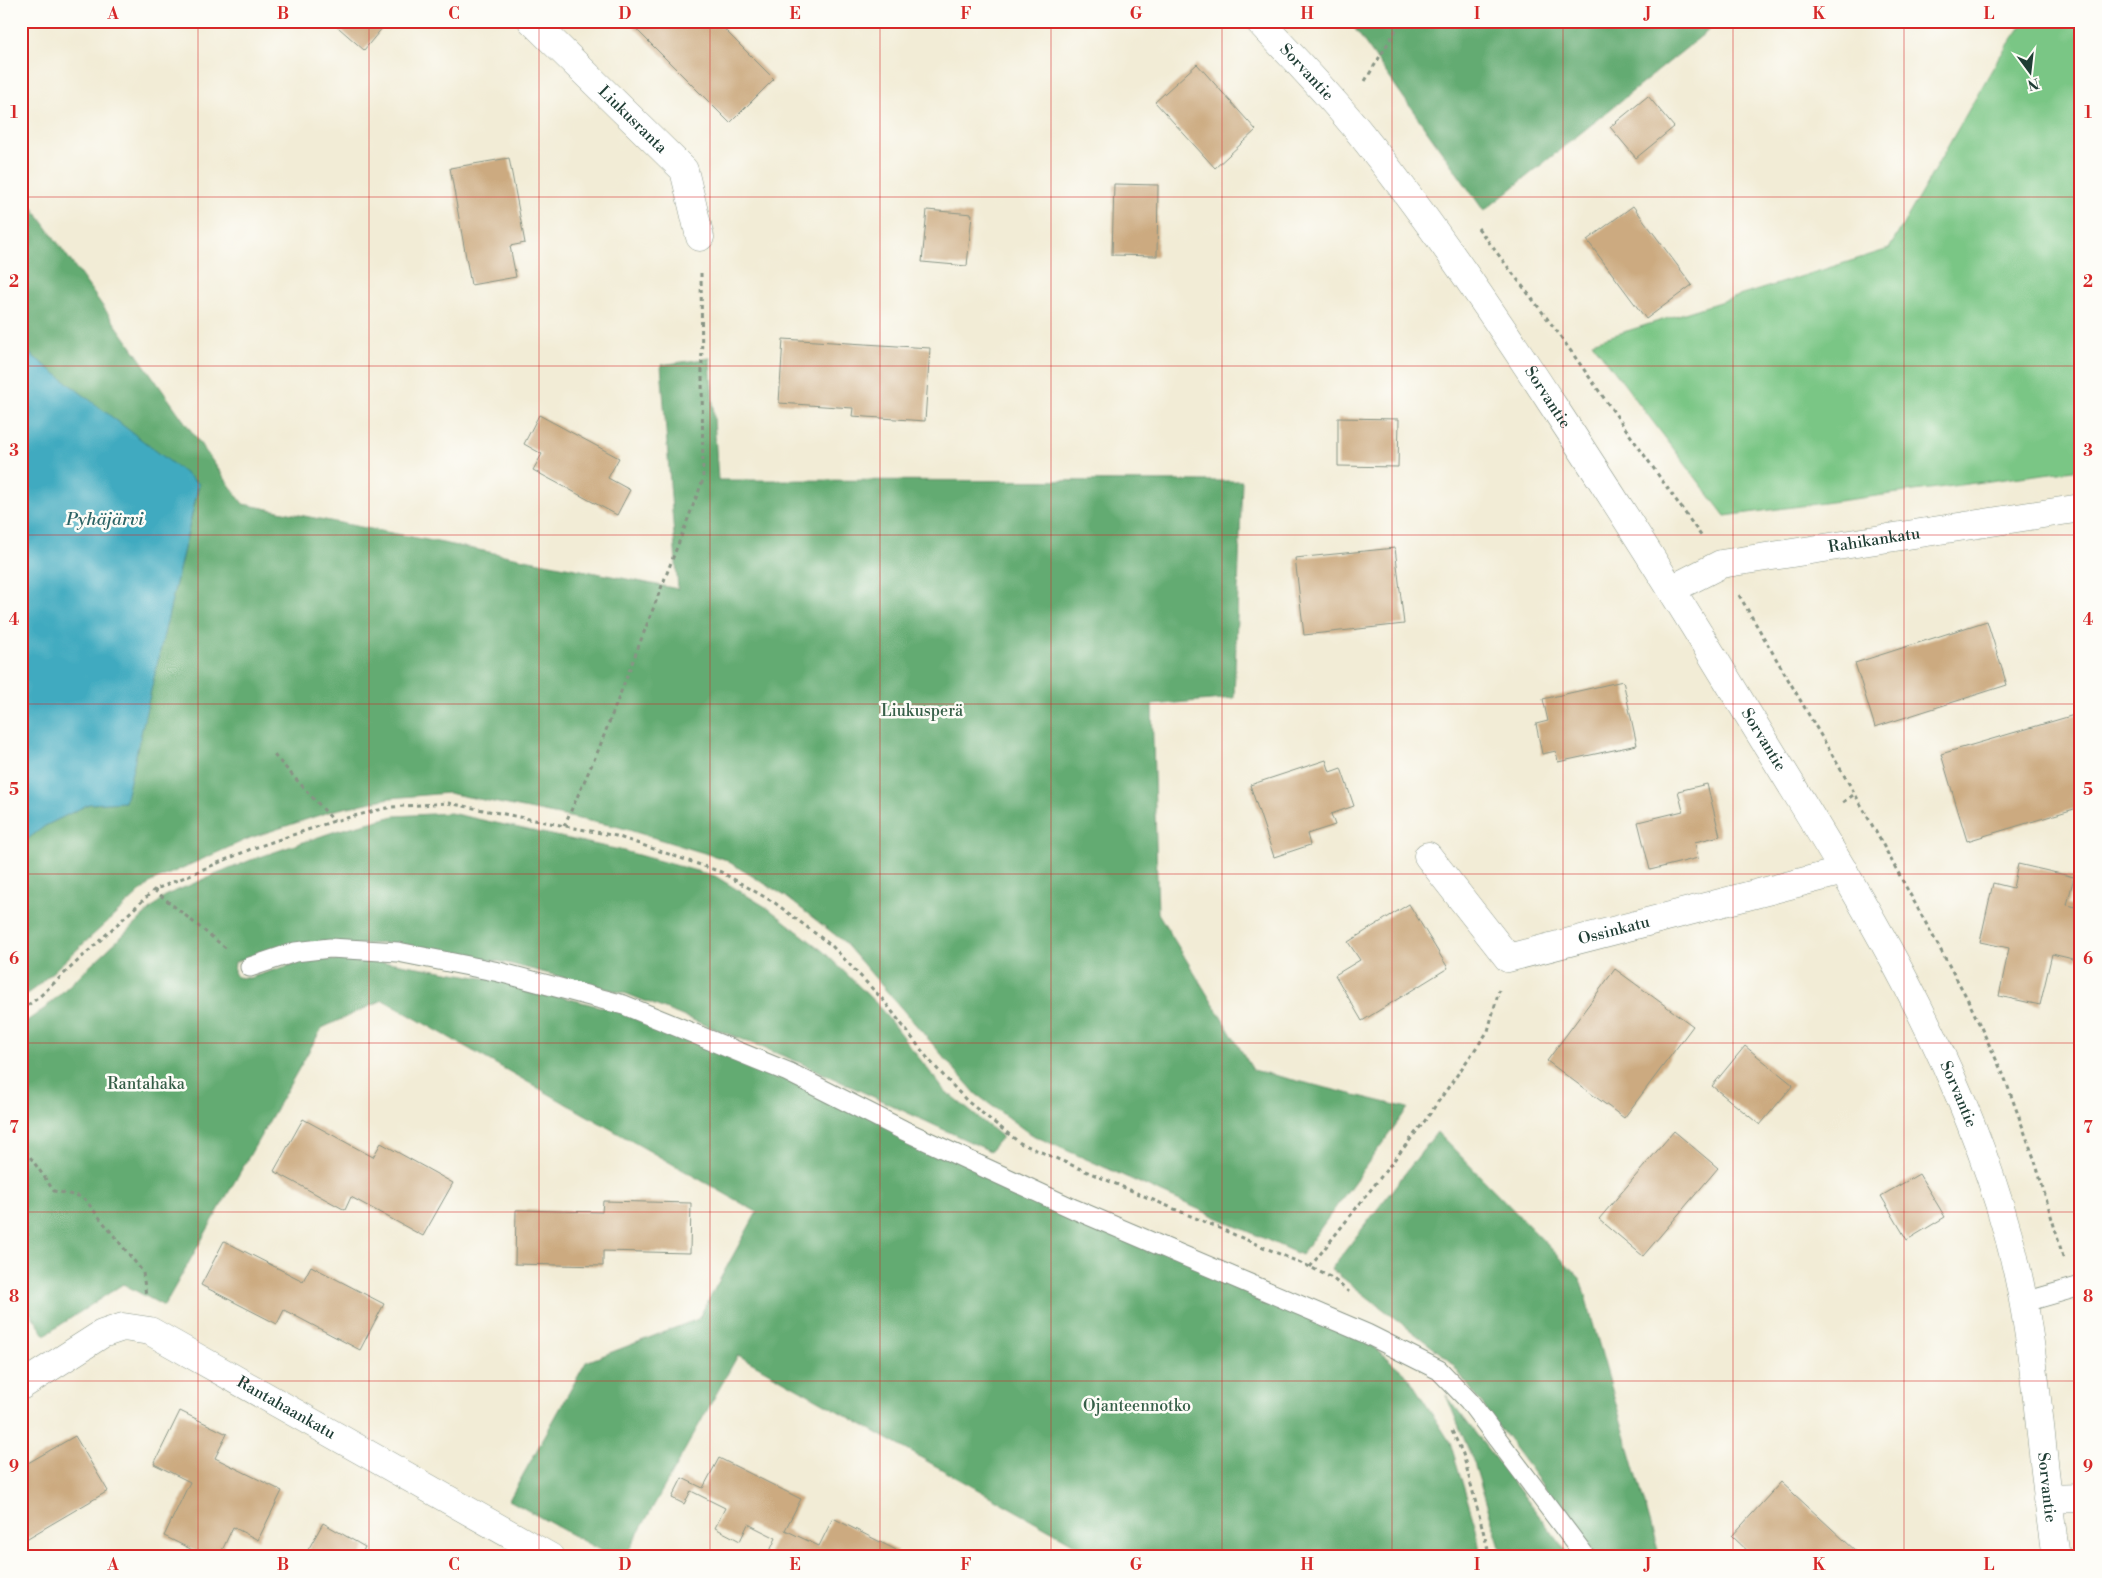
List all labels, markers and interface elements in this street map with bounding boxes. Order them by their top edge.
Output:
text: A [106,4,119,24]
text: B [277,4,289,24]
text: C [448,4,460,24]
text: D [619,4,632,24]
text: E [789,4,801,24]
text: F [960,4,972,24]
text: G [1130,4,1143,24]
text: H [1300,4,1314,24]
text: I [1474,4,1480,24]
text: J [1643,4,1651,24]
text: K [1813,4,1827,24]
text: L [1984,4,1995,24]
street label: Sorvantie [1275,40,1338,105]
north arrow [2004,48,2054,98]
text: N [2025,73,2041,94]
street label: Liukusranta [594,82,672,158]
text: 1 [10,103,18,123]
text: 1 [2084,103,2092,123]
text: 2 [9,272,19,292]
text: 2 [2083,272,2093,292]
street label: Sorvantie [1520,362,1575,432]
text: 3 [9,441,19,461]
text: 3 [2083,441,2093,461]
water label: Pyhäjärvi [65,508,144,531]
street label: Rahikankatu [1827,523,1921,557]
text: 4 [9,610,20,630]
text: 4 [2083,610,2094,630]
park label: Liukusperä [881,701,964,721]
street label: Sorvantie [1737,704,1791,775]
text: 5 [9,780,19,800]
text: 5 [2083,780,2093,800]
street label: Ossinkatu [1576,912,1652,949]
text: 6 [9,949,19,969]
text: 6 [2083,949,2093,969]
street label: Sorvantie [1935,1058,1981,1130]
park label: Rantahaka [107,1074,186,1094]
text: 7 [9,1118,19,1138]
text: 7 [2083,1118,2093,1138]
text: 8 [9,1287,19,1307]
text: 8 [2083,1287,2093,1307]
street label: Rantahaankatu [233,1372,339,1444]
park label: Ojanteennotko [1083,1396,1191,1416]
street label: Sorvantie [2033,1451,2061,1524]
text: 9 [9,1457,19,1477]
text: 9 [2083,1457,2093,1477]
text: A [106,1555,119,1575]
text: B [277,1555,289,1575]
text: C [448,1555,460,1575]
text: D [619,1555,632,1575]
text: E [789,1555,801,1575]
text: F [960,1555,972,1575]
text: G [1130,1555,1143,1575]
text: H [1300,1555,1314,1575]
text: I [1474,1555,1480,1575]
text: J [1643,1555,1651,1575]
text: K [1813,1555,1827,1575]
text: L [1984,1555,1995,1575]

